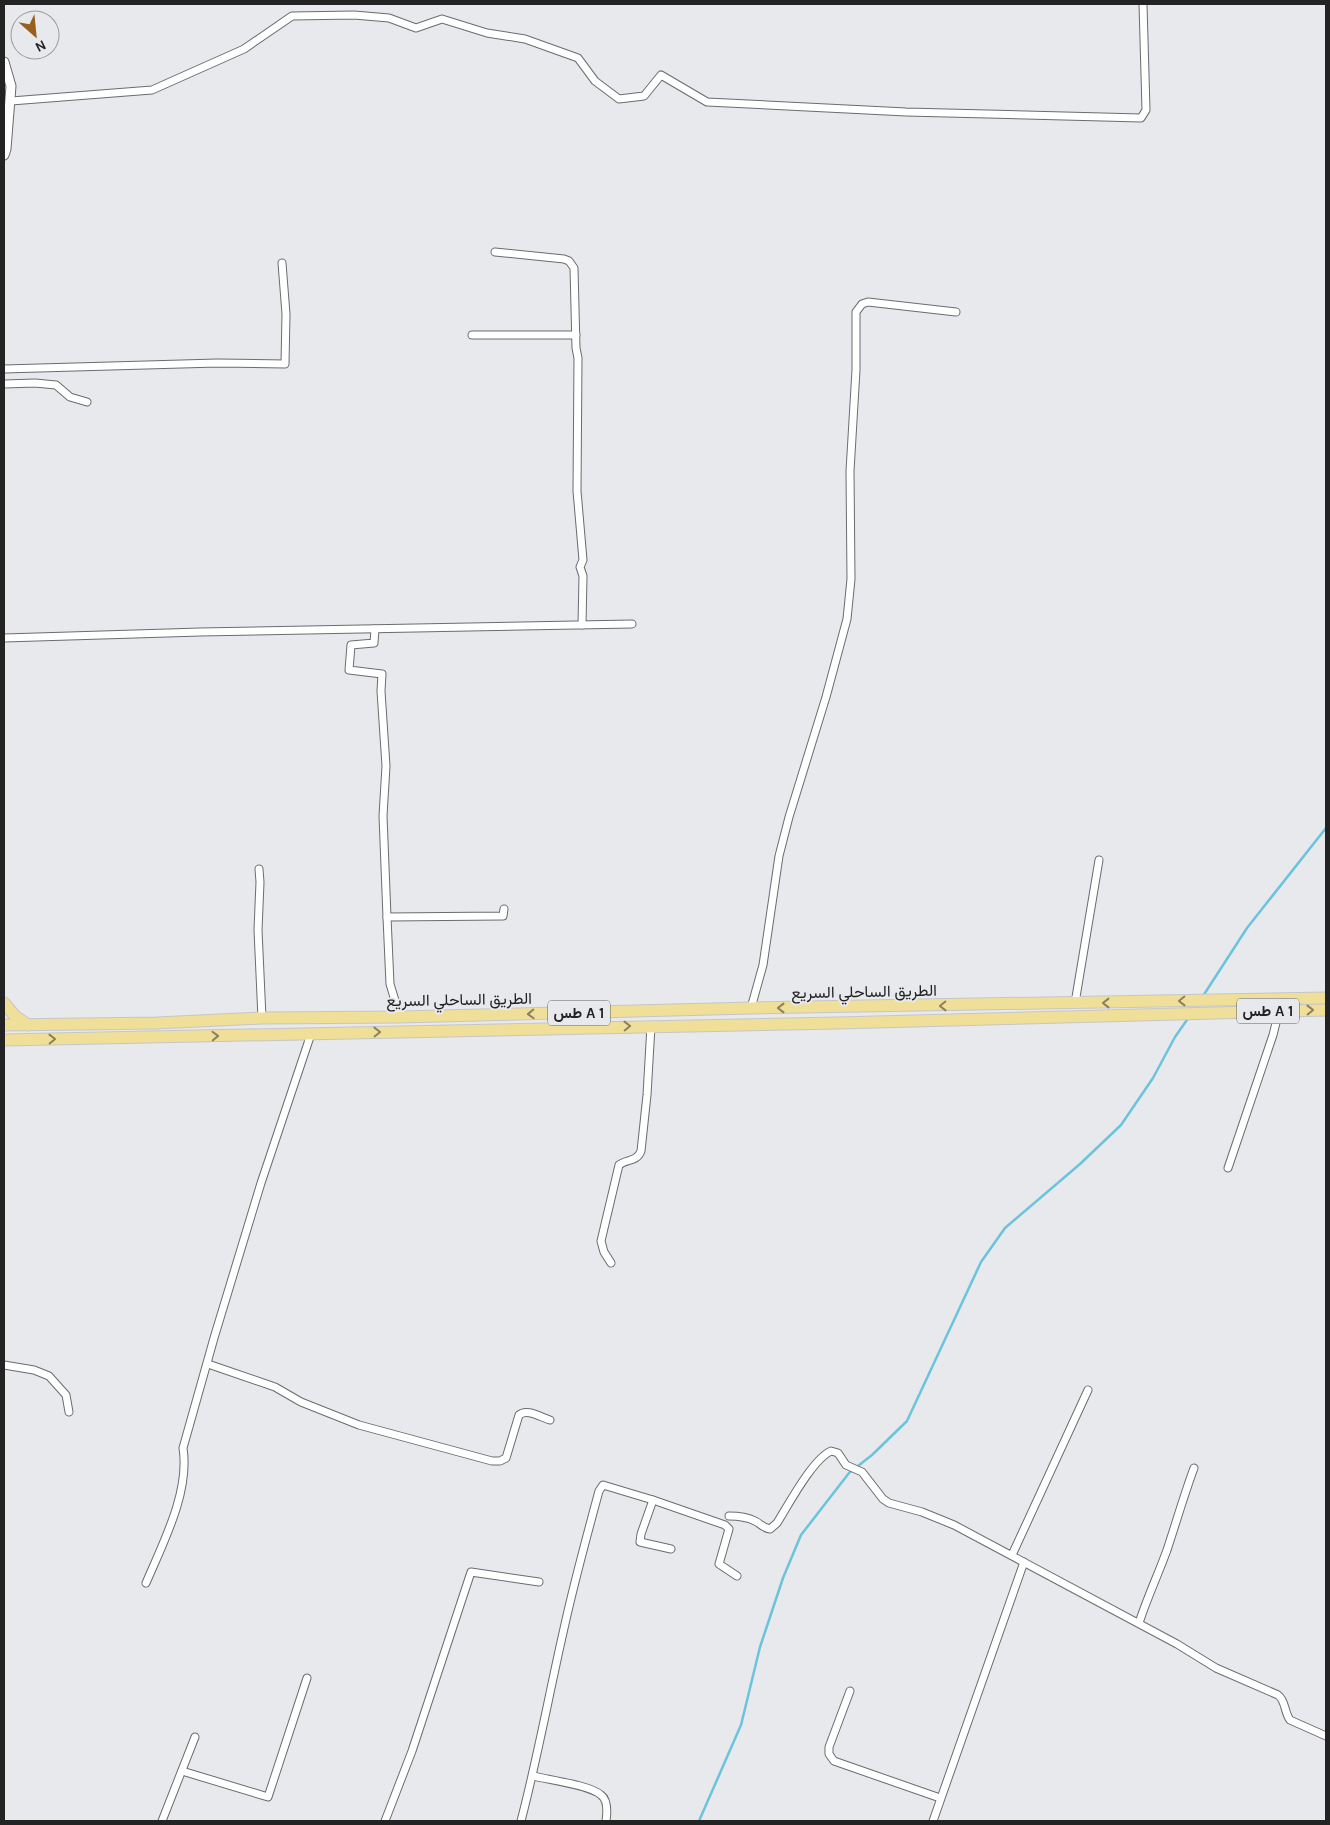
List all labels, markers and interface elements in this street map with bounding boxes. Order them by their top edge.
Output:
north arrow [10,10,60,60]
text: N [32,36,49,56]
street label: الطريق الساحلي السريع [791,981,937,1006]
street label: الطريق الساحلي السريع [386,989,532,1014]
one-way arrow [1178,996,1186,1006]
one-way arrow [1102,998,1110,1008]
road number: طس A 1 [1237,998,1299,1024]
road number: طس A 1 [548,1000,610,1026]
one-way arrow [939,1001,947,1011]
one-way arrow [777,1003,784,1013]
one-way arrow [1306,1005,1314,1015]
one-way arrow [527,1009,534,1019]
one-way arrow [624,1021,632,1031]
one-way arrow [374,1027,382,1037]
one-way arrow [211,1031,219,1042]
one-way arrow [49,1034,57,1044]

